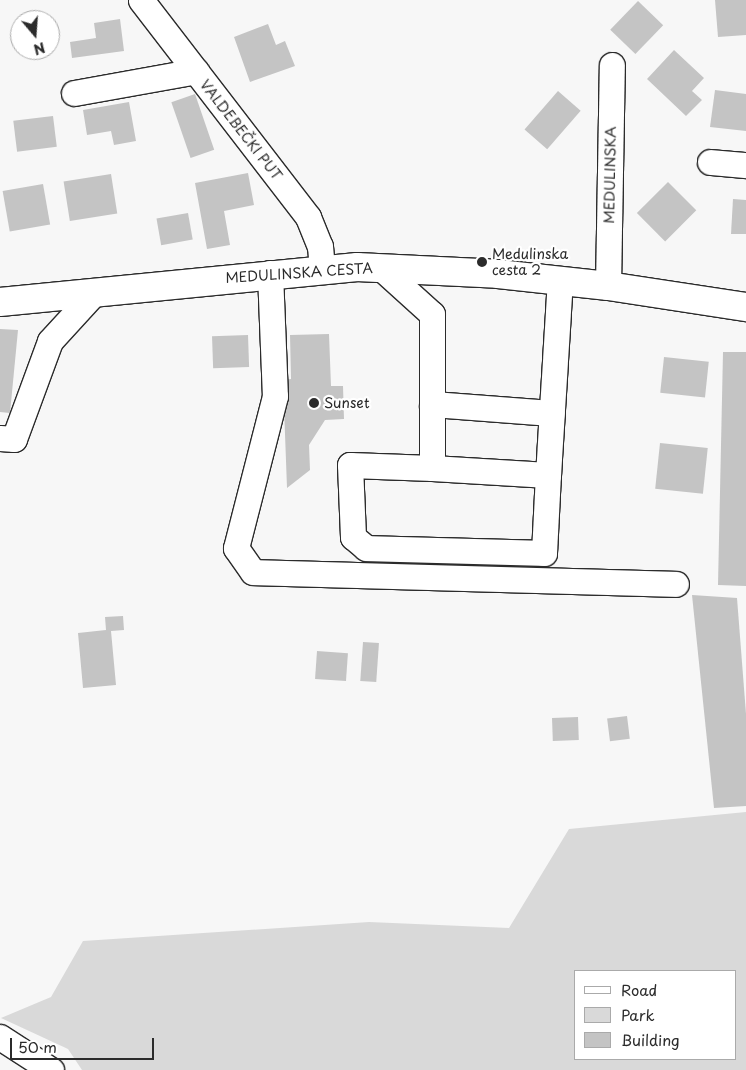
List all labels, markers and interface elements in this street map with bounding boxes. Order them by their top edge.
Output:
north arrow [10,10,60,60]
text: N [31,37,48,60]
street label: VALDEBEČKI PUT [196,76,286,184]
street label: MEDULINSKA [601,126,619,224]
place label: Medulinska cesta 2 [492,246,568,278]
marker: Medulinska cesta 2 [476,256,488,268]
street label: MEDULINSKA CESTA [224,259,374,287]
place label: Sunset [324,395,370,411]
marker: Sunset [308,397,320,409]
legend [574,970,736,1060]
text: Road [621,978,657,1001]
text: Park [621,1003,655,1026]
scale bar [12,1028,156,1060]
text: Building [621,1028,680,1051]
text: 50 m [18,1035,57,1058]

